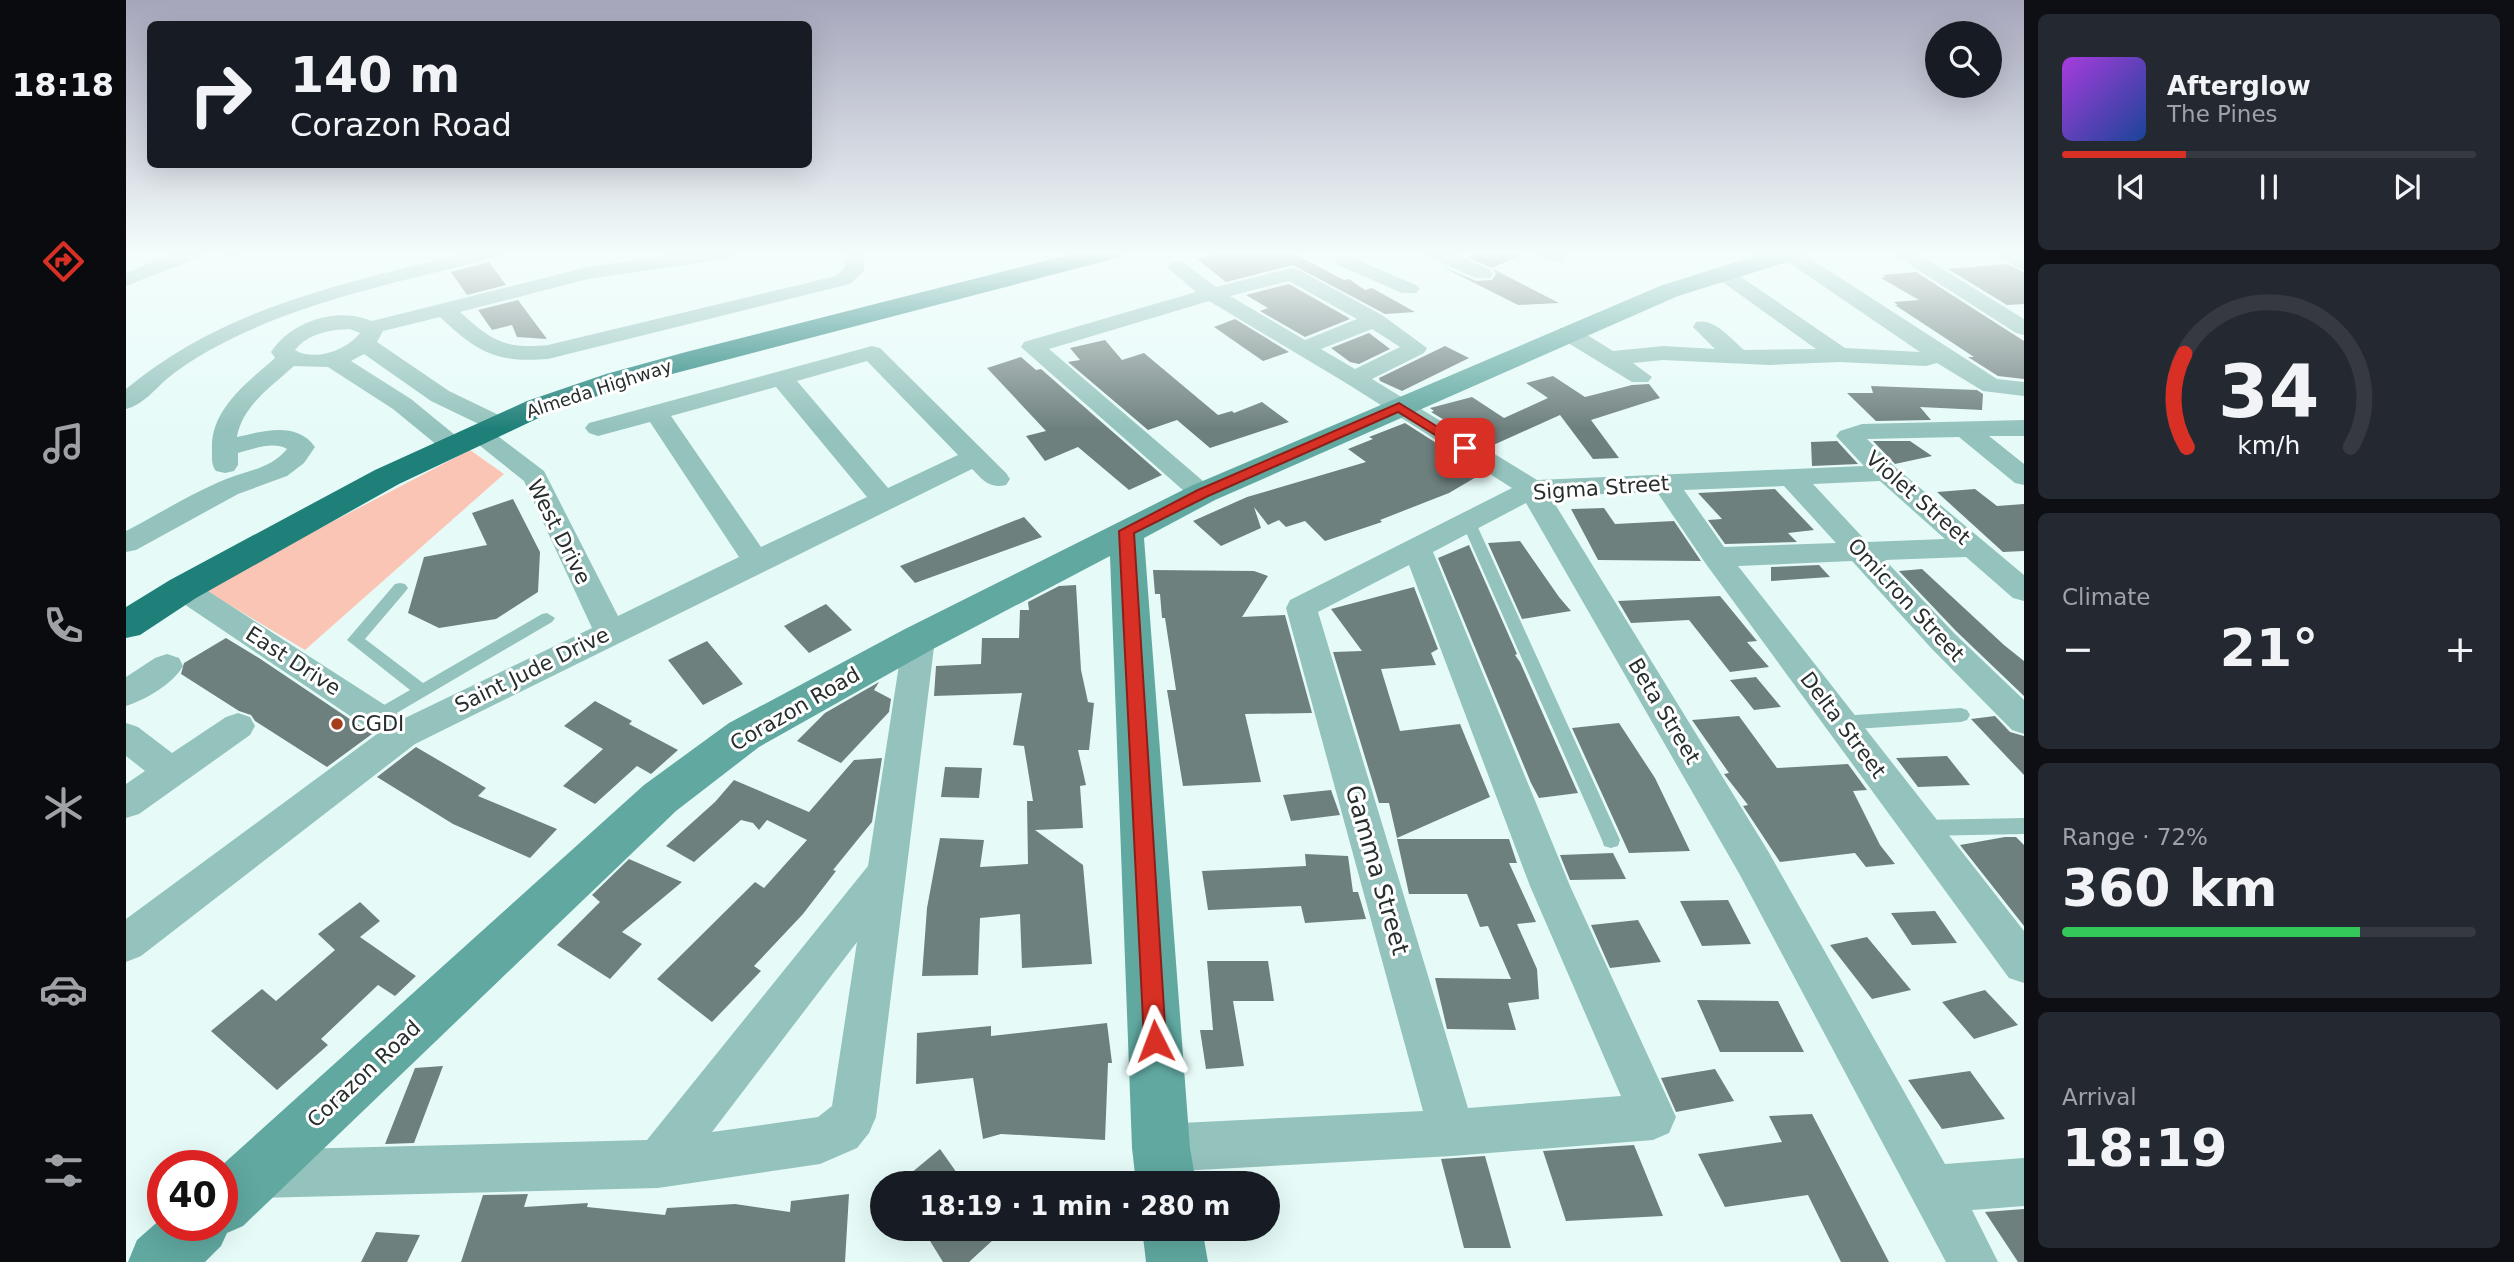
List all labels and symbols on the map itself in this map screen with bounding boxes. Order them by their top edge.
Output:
street label: Almeda Highway [523,355,675,422]
pin [1435,418,1495,478]
street label: Violet Street [1861,446,1975,550]
street label: Sigma Street [1532,471,1670,505]
street label: West Drive [522,476,596,588]
street label: Omicron Street [1843,534,1969,666]
street label: East Drive [241,622,345,700]
street label: Saint Jude Drive [451,622,613,718]
street label: Beta Street [1623,654,1705,768]
street label: Corazon Road [726,662,864,756]
street label: Delta Street [1795,667,1891,783]
place label: CGDI [351,712,404,736]
marker: CGDI [329,716,345,732]
street label: Gamma Street [1339,782,1415,958]
position arrow [1118,1004,1192,1078]
street label: Corazon Road [303,1016,425,1132]
speed limit sign: 40 [147,1150,238,1241]

